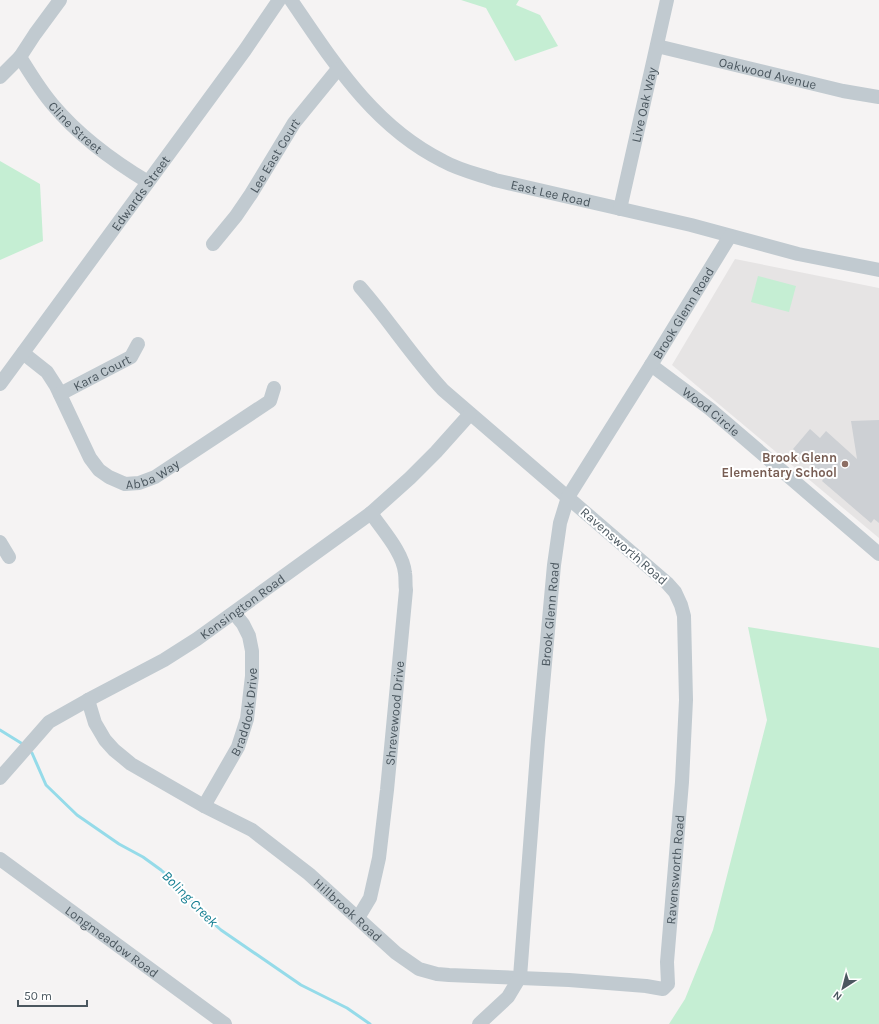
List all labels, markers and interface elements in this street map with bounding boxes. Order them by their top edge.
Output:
street label: Oakwood Avenue [717,54,819,92]
street label: Live Oak Way [628,66,659,144]
street label: Cline Street [46,98,106,156]
street label: Lee East Court [246,115,303,195]
street label: Edwards Street [108,152,173,233]
street label: East Lee Road [509,176,593,209]
street label: Brook Glenn Road [649,264,717,362]
street label: Kara Court [70,351,133,393]
street label: Wood Circle [679,384,743,439]
place label: Brook Glenn Elementary School [722,450,837,480]
street label: Abba Way [125,456,182,491]
marker: Brook Glenn Elementary School [840,459,850,469]
street label: Ravensworth Road [578,504,670,588]
street label: Brook Glenn Road [537,561,562,667]
street label: Kensington Road [197,570,288,642]
street label: Shrevewood Drive [382,660,407,766]
street label: Braddock Drive [227,667,260,759]
street label: Ravensworth Road [663,814,687,925]
water label: Boling Creek [158,867,222,931]
street label: Hillbrook Road [311,875,385,944]
street label: Longmeadow Road [63,902,162,980]
north arrow [823,968,863,1008]
scale bar [18,982,87,1008]
text: N [830,988,844,1003]
text: 50 m [24,989,52,1003]

